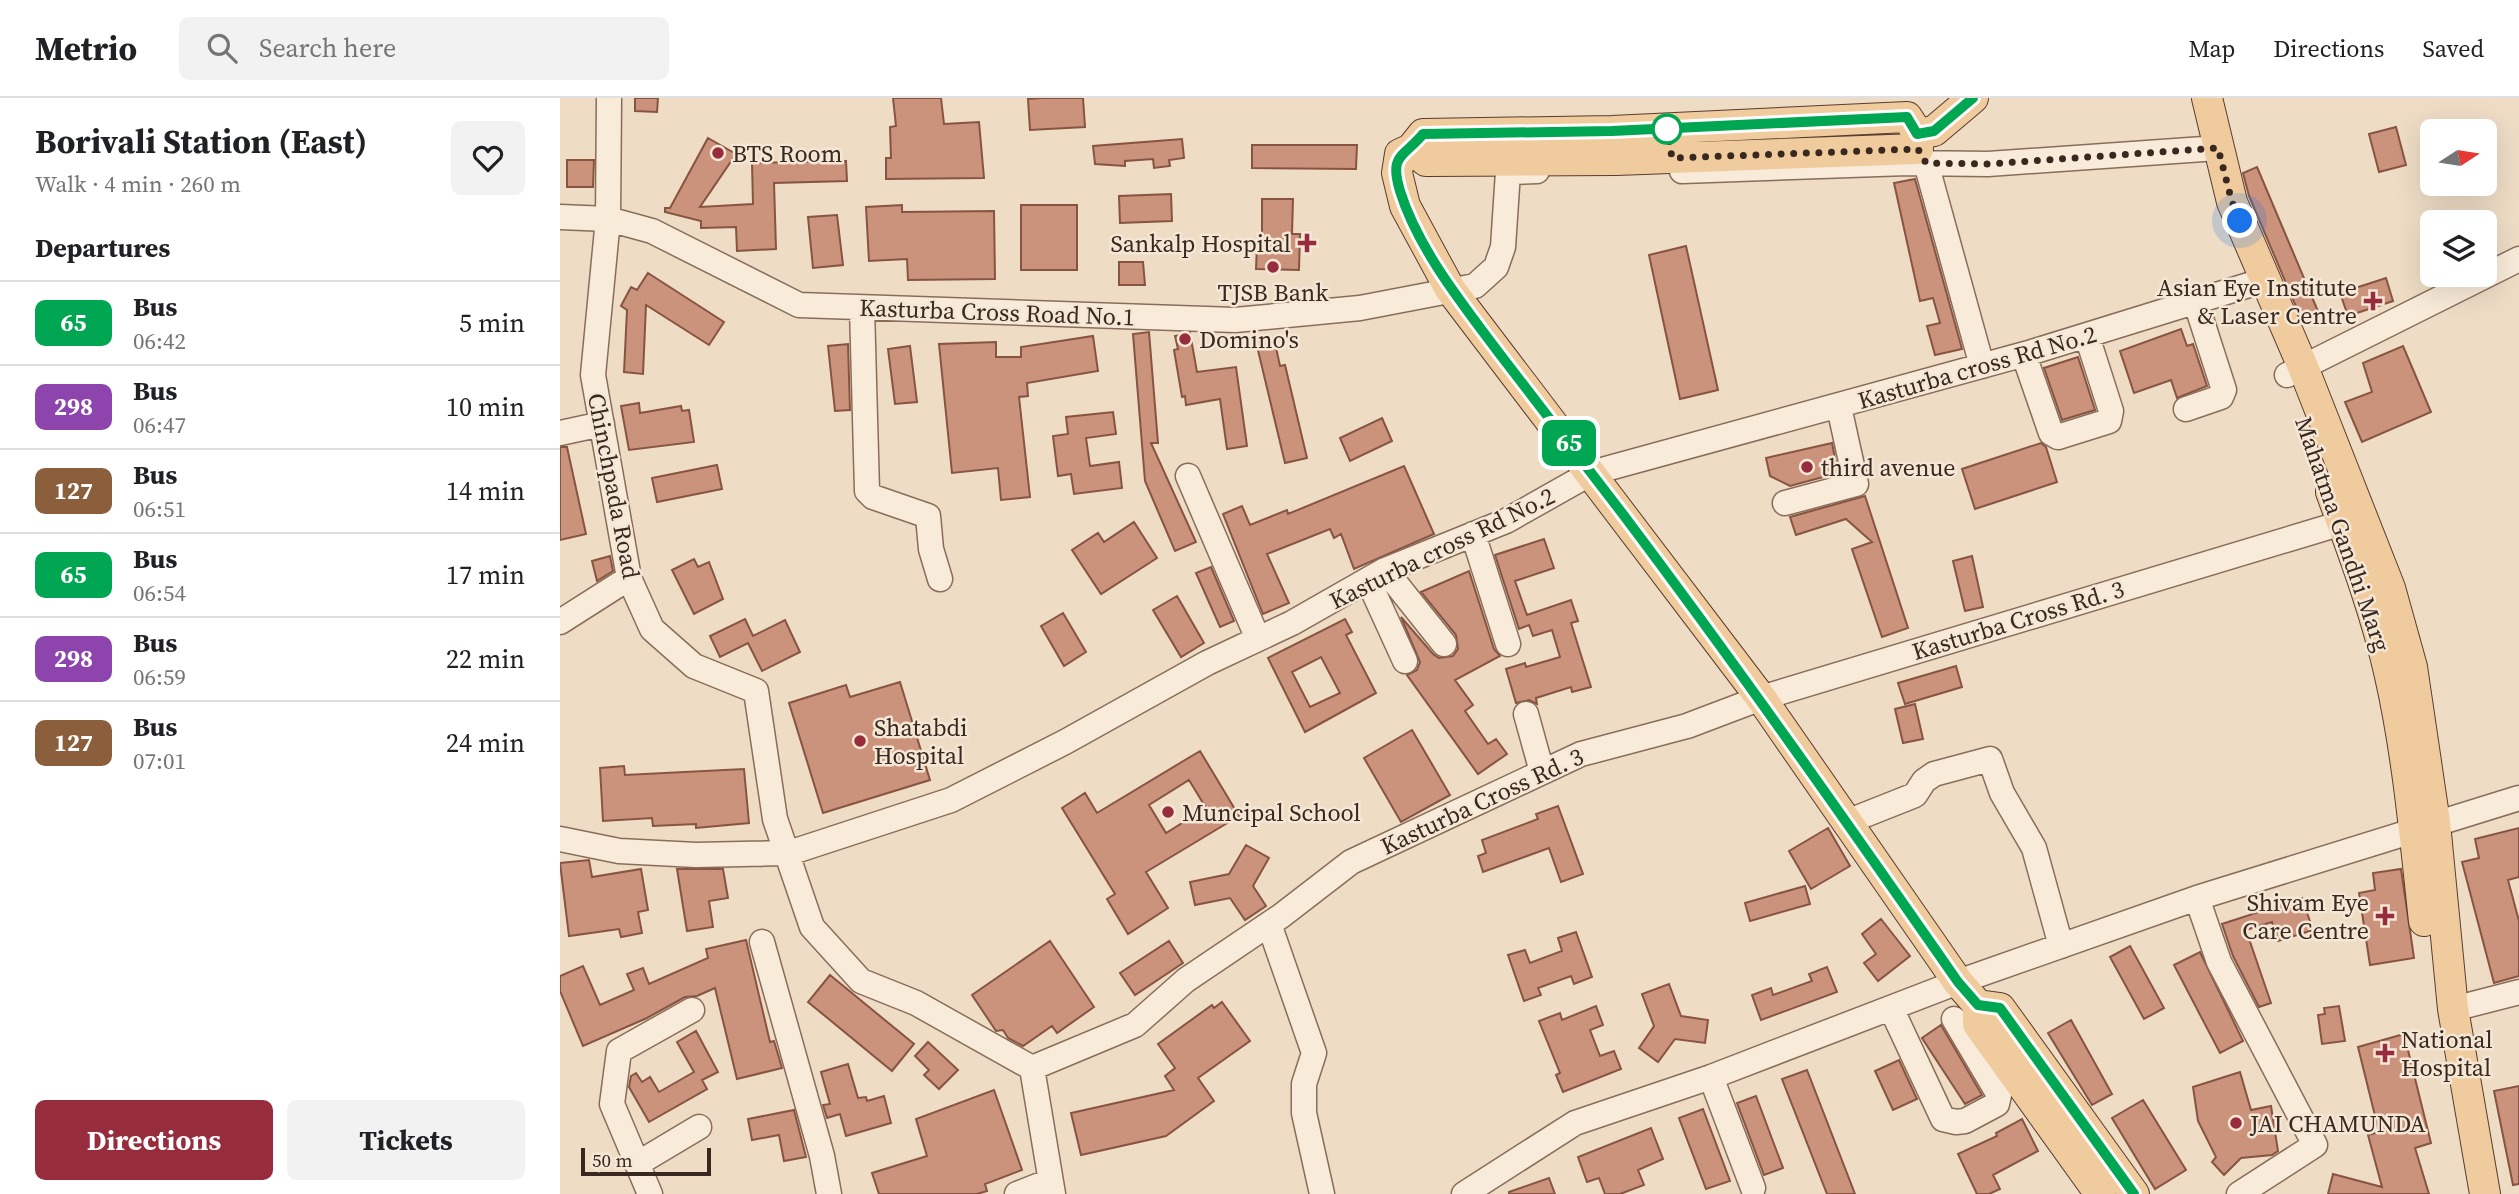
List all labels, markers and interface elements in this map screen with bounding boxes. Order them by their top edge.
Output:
search box [179,17,669,80]
text: Metrio [35,26,137,71]
icon: search [203,29,241,67]
text: Search here [259,30,396,66]
text: Map [2188,32,2235,65]
text: Directions [2273,32,2384,65]
text: Saved [2422,32,2484,65]
unlabelled marker [1652,114,1682,144]
text: Borivali Station (East) [35,119,367,164]
north arrow [2420,119,2497,196]
map controls [2420,119,2497,287]
button: heart [451,121,525,195]
place label: BTS Room [732,137,842,170]
marker: BTS Room [710,145,726,161]
text: Walk · 4 min · 260 m [35,168,241,200]
your location [2222,203,2257,238]
button: layers [2420,210,2497,287]
place label: Sankalp Hospital [1110,227,1291,260]
text: Departures [35,230,170,266]
marker: Sankalp Hospital [1297,233,1317,253]
marker: TJSB Bank [1265,259,1281,275]
place label: Asian Eye Institute & Laser Centre [2157,271,2357,332]
place label: TJSB Bank [1218,276,1329,309]
text: Bus [133,289,177,325]
street label: Kasturba Cross Road No.1 [859,291,1135,333]
marker: Asian Eye Institute & Laser Centre [2363,291,2383,311]
text: 5 min [459,305,525,341]
text: 65 [60,306,87,339]
street label: Kasturba cross Rd No.2 [1854,317,2100,417]
place label: Domino's [1199,323,1299,356]
text: 06:42 [133,325,186,357]
marker: Domino's [1177,331,1193,347]
text: Bus [133,373,177,409]
text: 10 min [446,389,525,425]
text: 298 [54,390,93,423]
street label: Chinchpada Road [580,390,648,582]
text: 06:47 [133,409,186,441]
street label: Mahatma Gandhi Marg [2287,412,2399,656]
line badge: 65 [1538,420,1600,466]
text: 65 [1556,426,1582,459]
place label: third avenue [1821,451,1956,484]
text: Bus [133,457,177,493]
marker: third avenue [1799,459,1815,475]
text: 14 min [446,473,525,509]
text: 127 [54,474,93,507]
street label: Kasturba cross Rd No.2 [1324,479,1560,617]
text: 06:51 [133,493,186,525]
text: Bus [133,541,177,577]
text: 17 min [446,557,525,593]
text: 65 [60,558,87,591]
street label: Kasturba Cross Rd. 3 [1908,572,2128,668]
text: 06:54 [133,577,186,609]
text: Bus [133,625,177,661]
text: 22 min [446,641,525,677]
text: 298 [54,642,93,675]
text: 06:59 [133,661,186,693]
text: Bus [133,709,177,745]
place label: Shatabdi Hospital [874,711,967,772]
text: 24 min [446,725,525,761]
text: 127 [54,726,93,759]
marker: Shatabdi Hospital [852,733,868,749]
street label: Kasturba Cross Rd. 3 [1375,740,1589,862]
text: 07:01 [133,745,186,777]
place label: Muncipal School [1182,796,1361,829]
marker: Muncipal School [1160,804,1176,820]
place label: Shivam Eye Care Centre [2242,886,2369,947]
marker: Shivam Eye Care Centre [2375,906,2395,926]
place label: National Hospital [2401,1023,2493,1084]
marker: National Hospital [2375,1043,2395,1063]
button: Directions [35,1100,273,1180]
button: Tickets [287,1100,525,1180]
place label: JAI CHAMUNDA [2249,1107,2426,1140]
marker: JAI CHAMUNDA [2228,1115,2244,1131]
scale bar [581,1145,710,1177]
text: 50 m [592,1147,633,1173]

